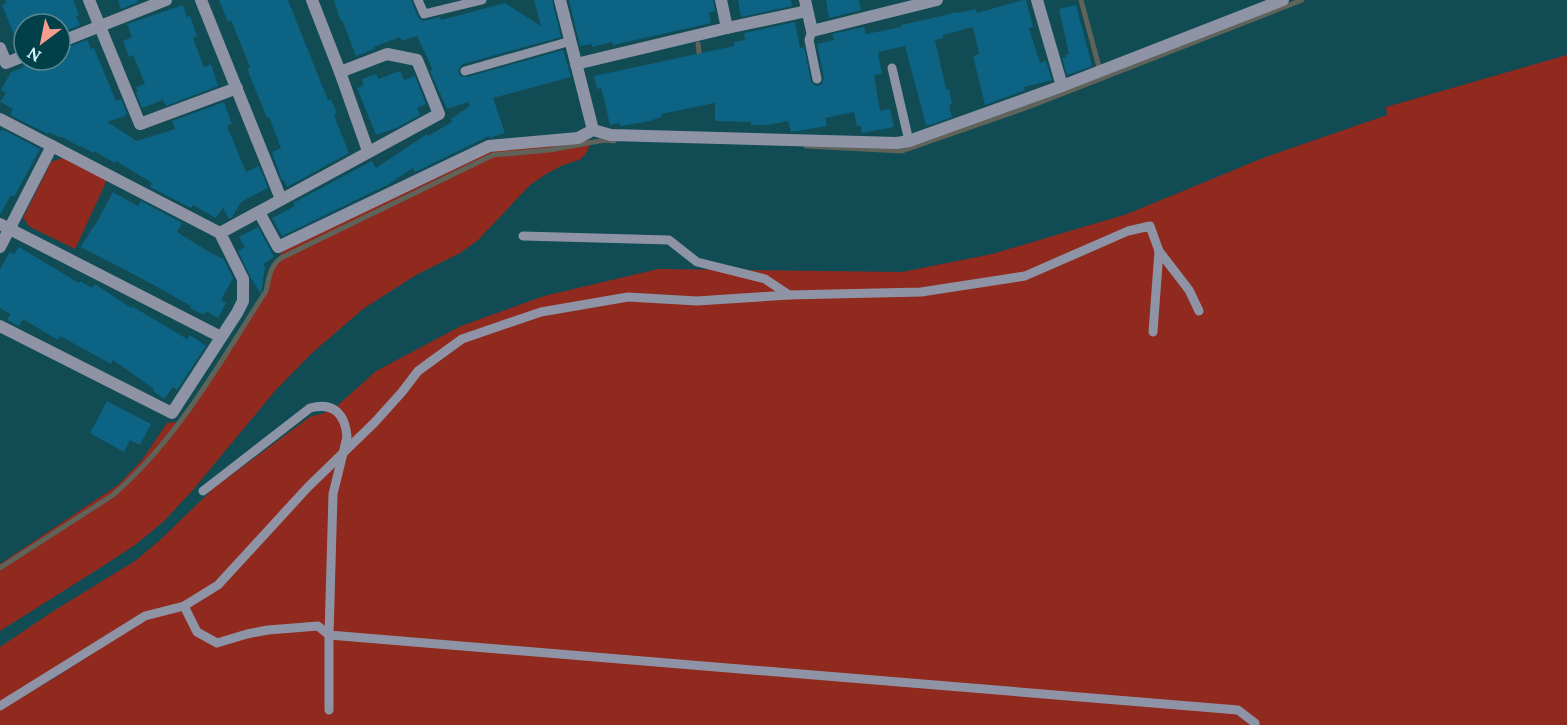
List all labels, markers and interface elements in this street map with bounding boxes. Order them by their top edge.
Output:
north arrow [12,12,72,72]
text: N [24,43,45,66]

